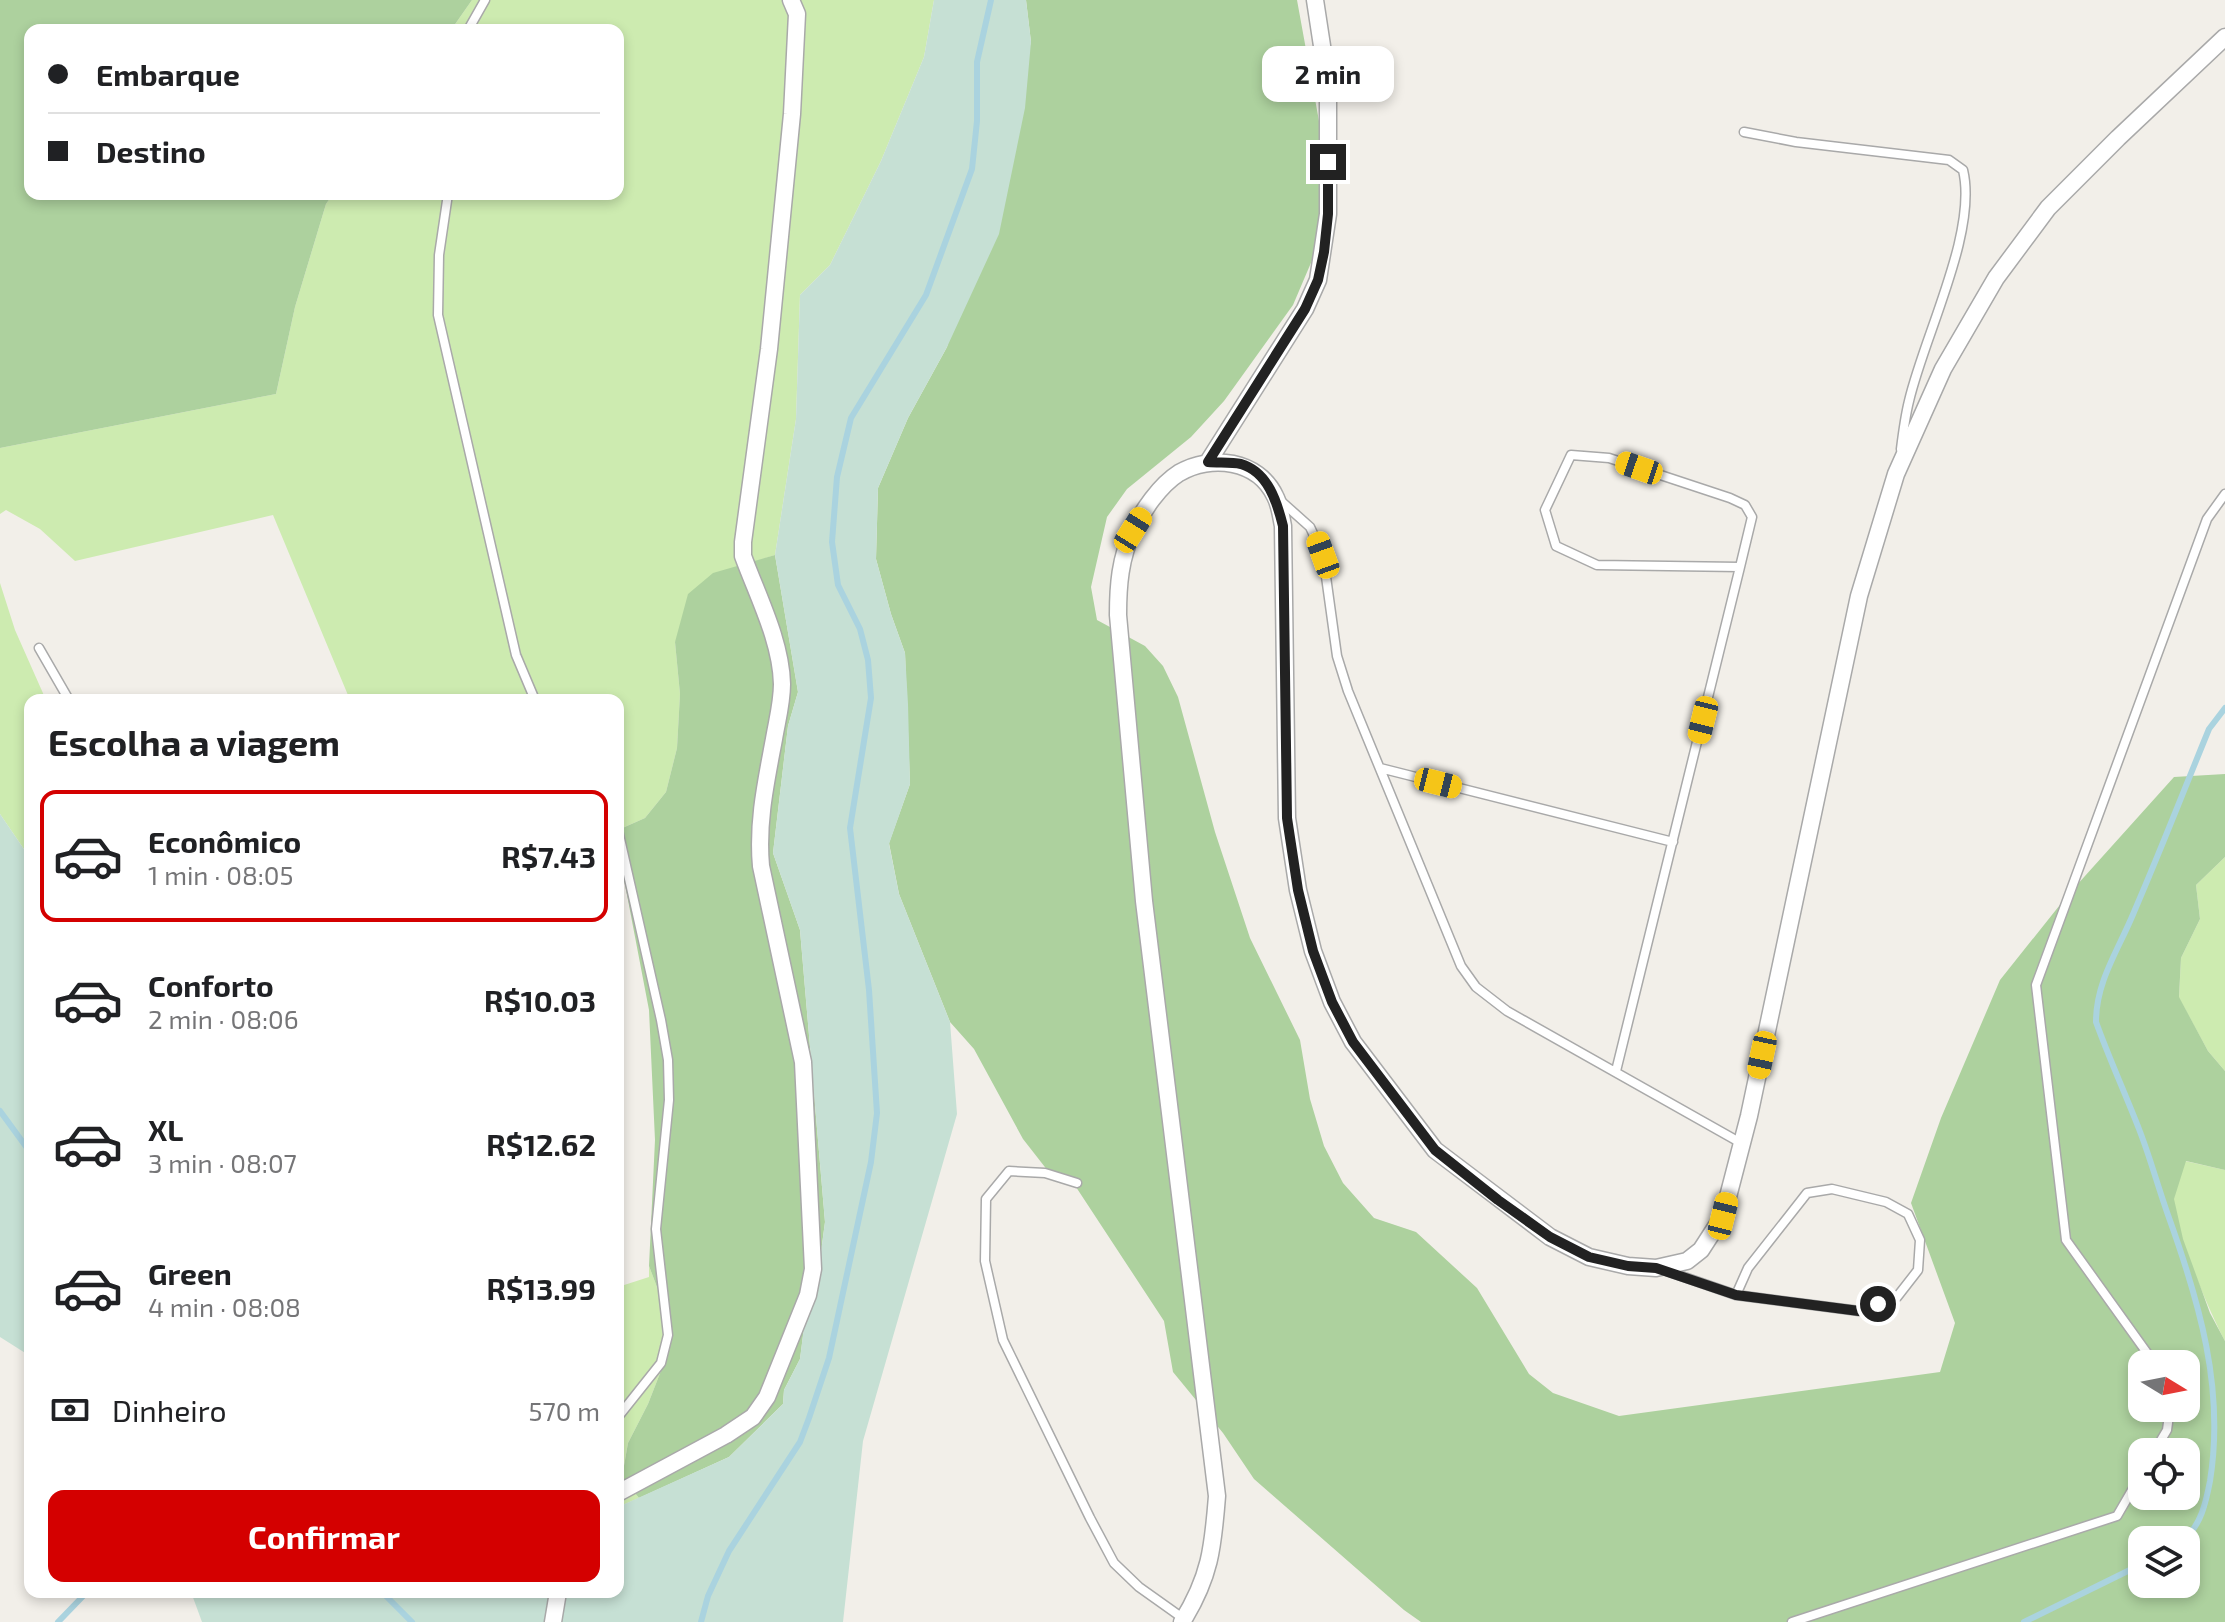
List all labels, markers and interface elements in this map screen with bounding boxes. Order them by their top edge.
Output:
callout: 2 min [1262,46,1394,102]
text: Embarque [96,56,240,92]
text: 2 min [1295,58,1361,89]
text: Destino [96,133,206,169]
route end [1310,144,1346,180]
car [1612,449,1666,487]
car [1110,503,1156,557]
car [1304,528,1342,582]
car [1686,694,1720,746]
text: Escolha a viagem [48,720,340,763]
car [1412,766,1464,800]
icon: car [52,820,124,892]
text: Econômico [148,823,301,859]
text: R$7.43 [501,838,596,874]
text: 1 min · 08:05 [148,859,293,890]
icon: car [52,964,124,1036]
text: Conforto [148,967,274,1003]
text: R$10.03 [484,982,596,1018]
text: 2 min · 08:06 [148,1003,299,1034]
car [1745,1029,1779,1081]
icon: car [52,1108,124,1180]
text: XL [148,1111,183,1147]
text: R$12.62 [486,1126,596,1162]
text: 3 min · 08:07 [148,1147,297,1178]
car [1706,1190,1740,1242]
icon: car [52,1252,124,1324]
text: Green [148,1255,232,1291]
text: R$13.99 [487,1270,596,1306]
route start [1860,1286,1896,1322]
text: 4 min · 08:08 [148,1291,301,1322]
north arrow [2128,1350,2200,1422]
map controls [2128,1350,2200,1598]
icon: cash [48,1388,92,1432]
text: Dinheiro [112,1392,226,1428]
text: 570 m [528,1395,600,1426]
button: locate [2128,1438,2200,1510]
button: Confirmar [48,1490,600,1582]
button: layers [2128,1526,2200,1598]

